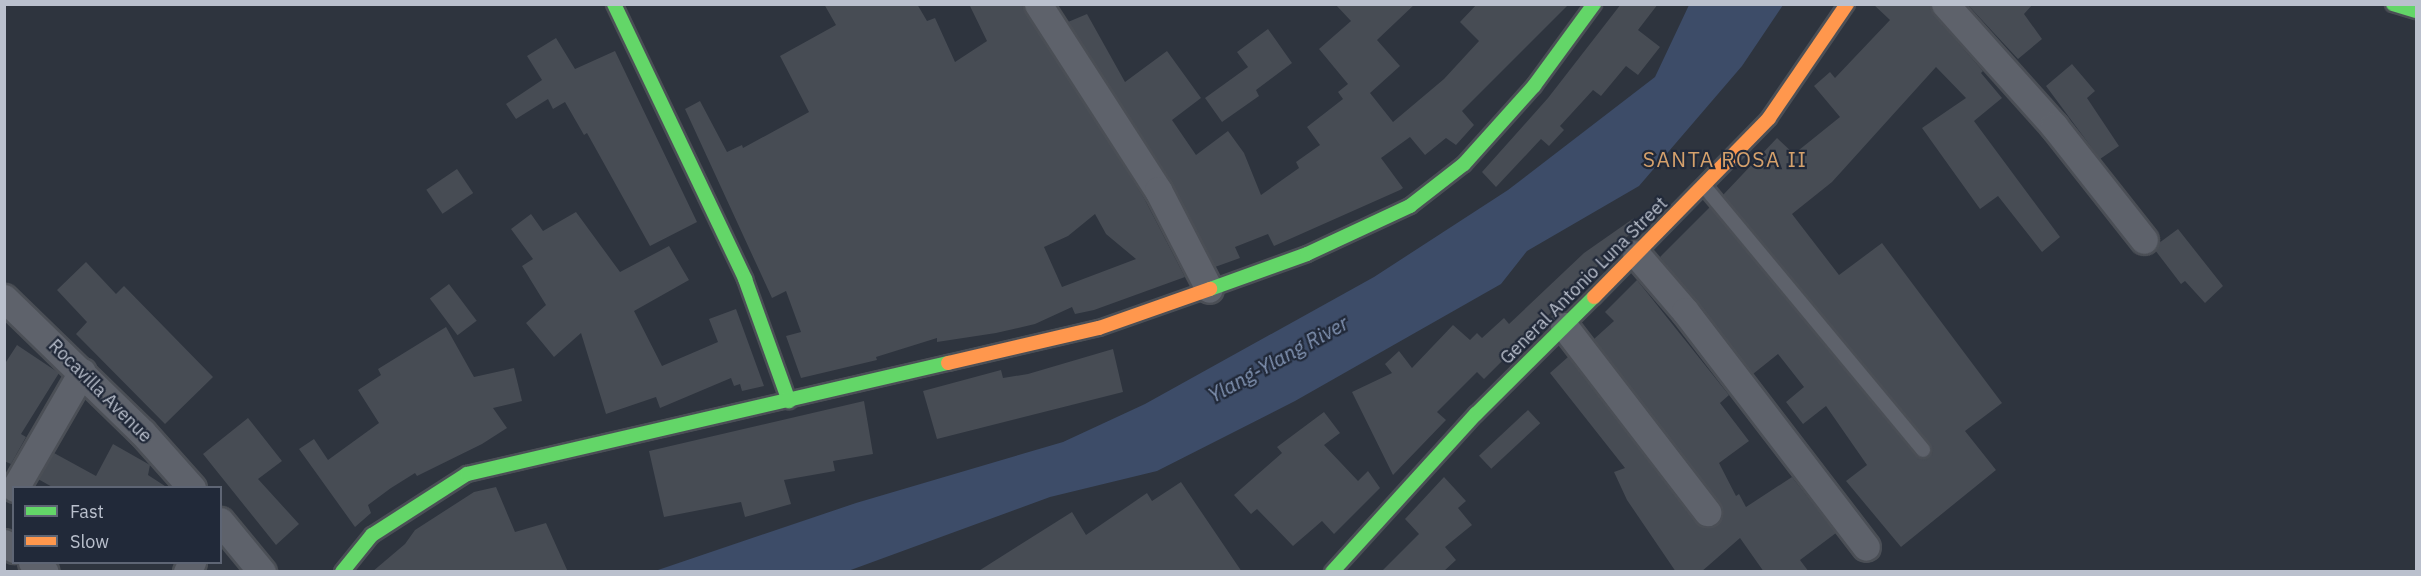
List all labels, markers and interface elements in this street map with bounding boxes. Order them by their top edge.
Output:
district label: SANTA ROSA II [1643,146,1807,172]
street label: General Antonio Luna Street [1496,193,1672,369]
water label: Ylang-Ylang River [1204,311,1352,407]
street label: Rocavilla Avenue [44,335,156,447]
legend [12,486,222,564]
text: Fast [70,500,104,523]
text: Slow [70,530,109,553]

